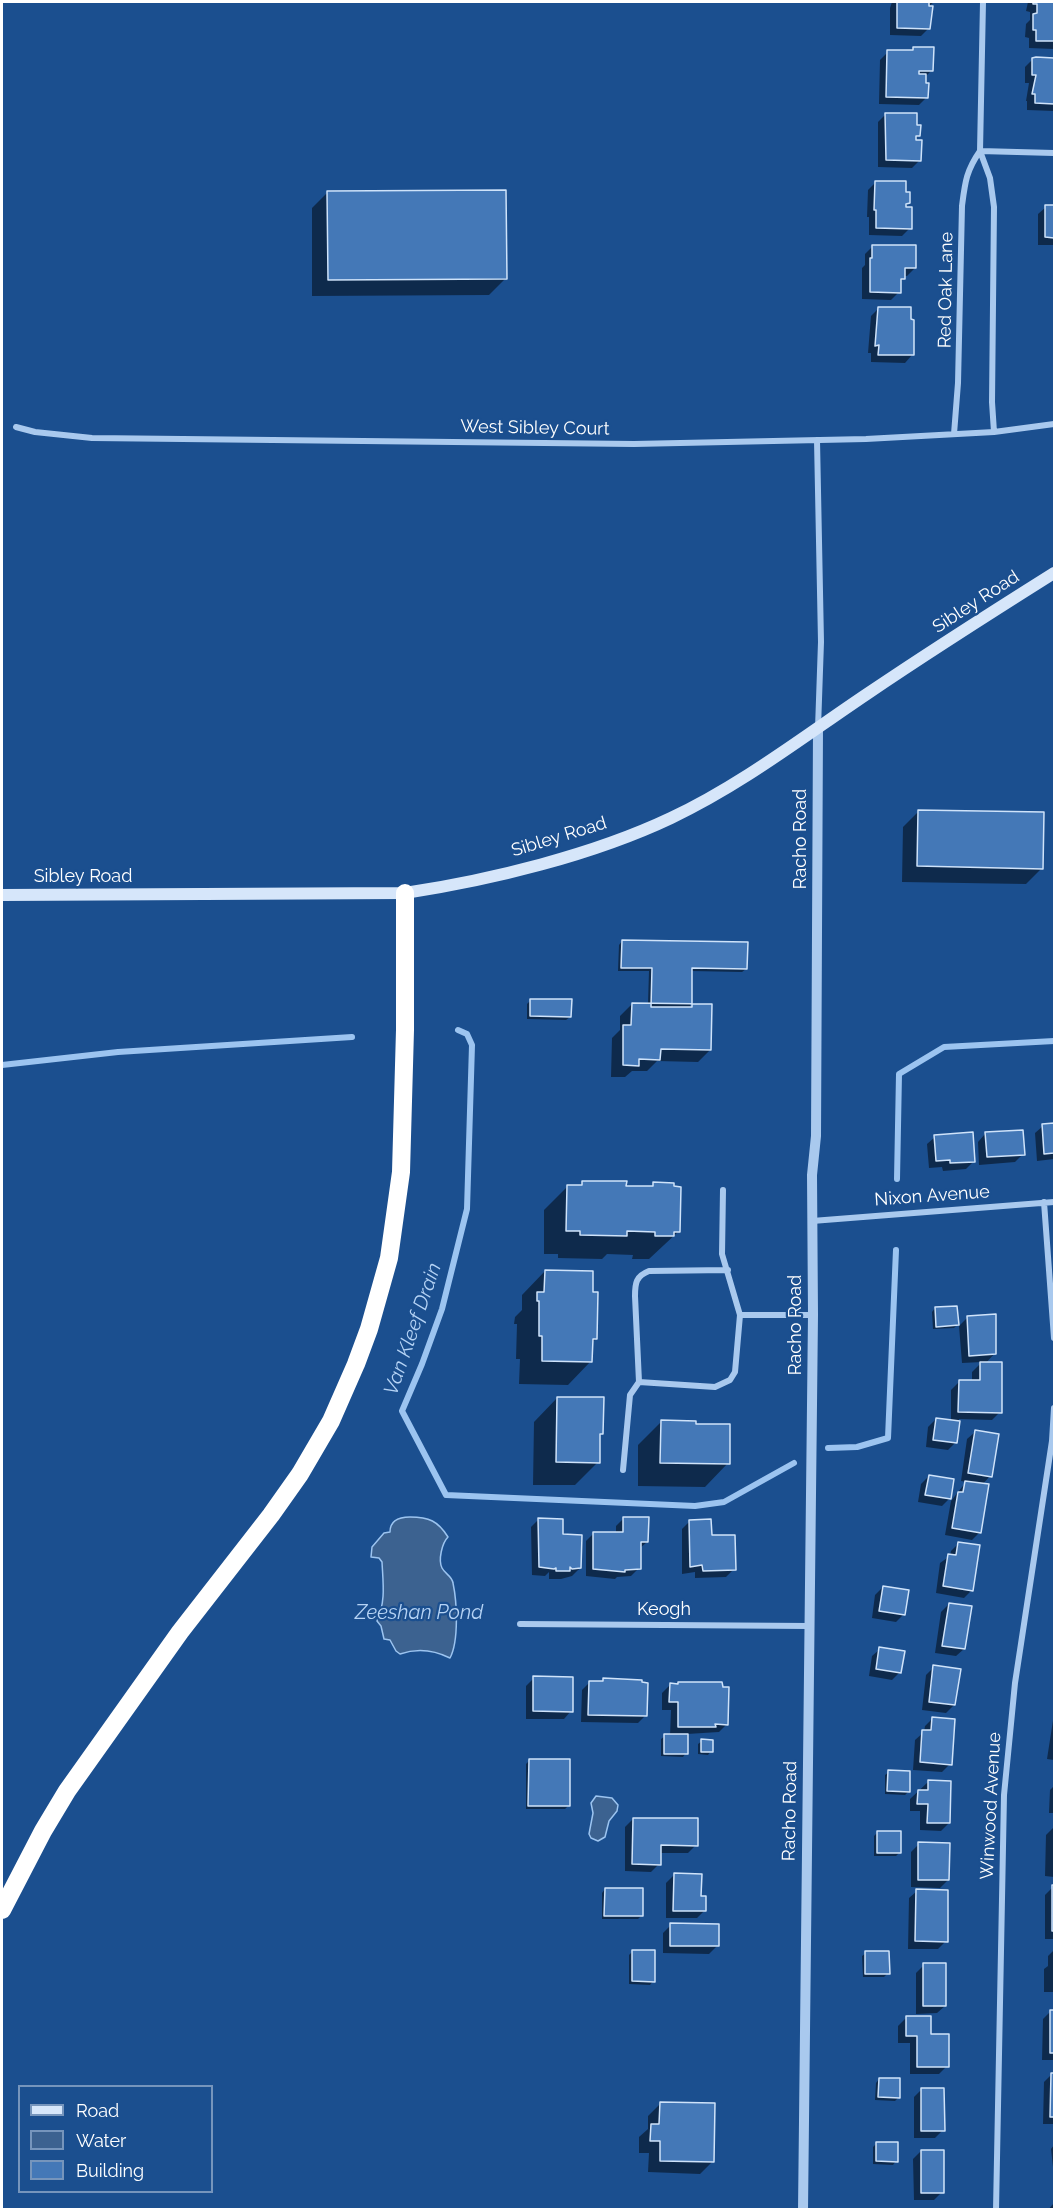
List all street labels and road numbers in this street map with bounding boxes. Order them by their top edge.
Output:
street label: Red Oak Lane [934,232,958,348]
street label: West Sibley Court [460,416,610,440]
street label: Sibley Road [929,566,1023,638]
street label: Racho Road [790,789,812,889]
street label: Sibley Road [509,812,609,862]
street label: Sibley Road [34,866,132,888]
street label: Nixon Avenue [874,1181,990,1211]
street label: Racho Road [785,1275,807,1375]
street label: Keogh [637,1599,691,1621]
street label: Winwood Avenue [976,1732,1006,1880]
street label: Racho Road [778,1761,802,1861]

